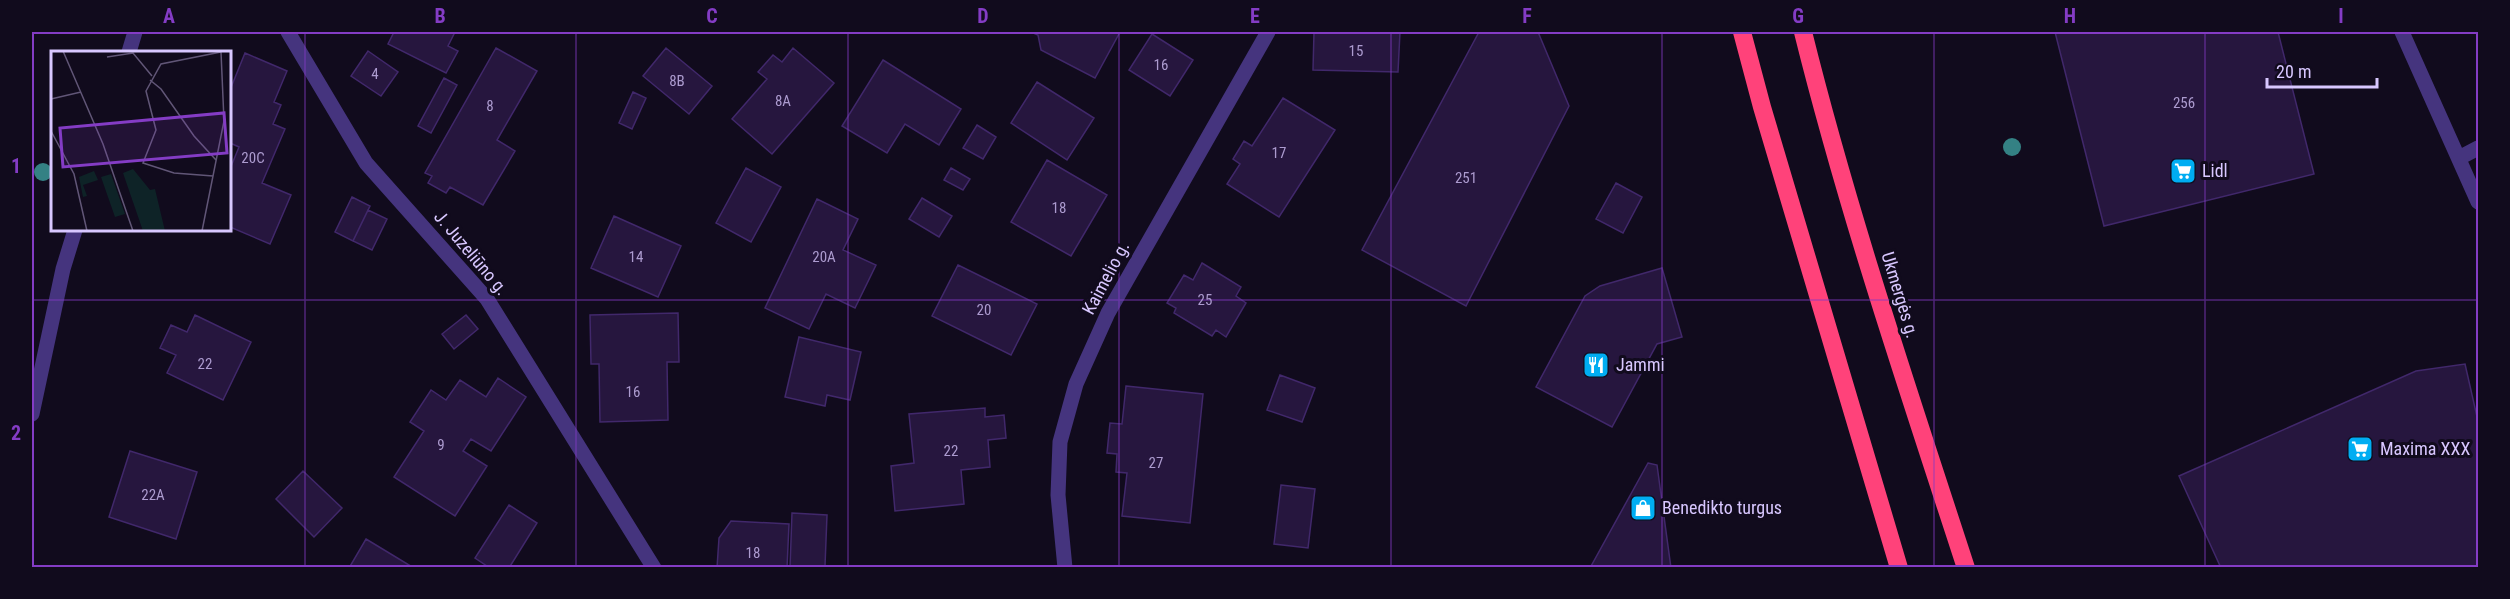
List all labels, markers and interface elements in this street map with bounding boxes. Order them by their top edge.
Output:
text: A [163,4,175,28]
text: B [434,4,446,28]
text: C [706,4,718,28]
text: D [977,4,989,28]
text: E [1250,4,1260,28]
text: F [1522,4,1532,28]
text: G [1792,4,1804,28]
text: H [2064,4,2076,28]
text: I [2338,4,2344,28]
house number: 15 [1349,42,1363,60]
inset map [51,51,231,231]
scale bar [2267,51,2376,89]
house number: 16 [1154,56,1168,74]
text: 20 m [2276,61,2311,82]
house number: 4 [371,65,379,83]
house number: 8B [669,72,685,90]
house number: 8A [775,92,791,110]
house number: 256 [2173,94,2195,112]
house number: 8 [486,97,494,115]
house number: 17 [1272,144,1286,162]
house number: 20C [241,149,265,167]
text: 1 [11,154,21,178]
supermarket icon: Lidl [2168,156,2198,186]
place label: Lidl [2202,160,2228,181]
house number: 251 [1455,169,1477,187]
house number: 18 [1052,199,1066,217]
street label: J. Juzeliūno g. [430,206,513,299]
street label: Kaimelio g. [1078,238,1134,318]
house number: 14 [629,248,643,266]
house number: 20A [812,248,836,266]
street label: Ukmergės g. [1877,249,1924,340]
house number: 25 [1198,291,1212,309]
house number: 20 [977,301,991,319]
restaurant icon: Jammi [1581,350,1611,380]
place label: Jammi [1616,354,1665,375]
house number: 22 [198,355,212,373]
house number: 16 [626,383,640,401]
text: 2 [11,421,21,445]
supermarket icon: Maxima XXX [2345,434,2375,464]
house number: 9 [437,436,445,454]
place label: Maxima XXX [2380,438,2470,459]
house number: 22 [944,442,958,460]
house number: 27 [1149,454,1163,472]
house number: 22A [141,486,165,504]
shop icon: Benedikto turgus [1628,493,1658,523]
place label: Benedikto turgus [1662,497,1782,518]
house number: 18 [746,544,760,562]

